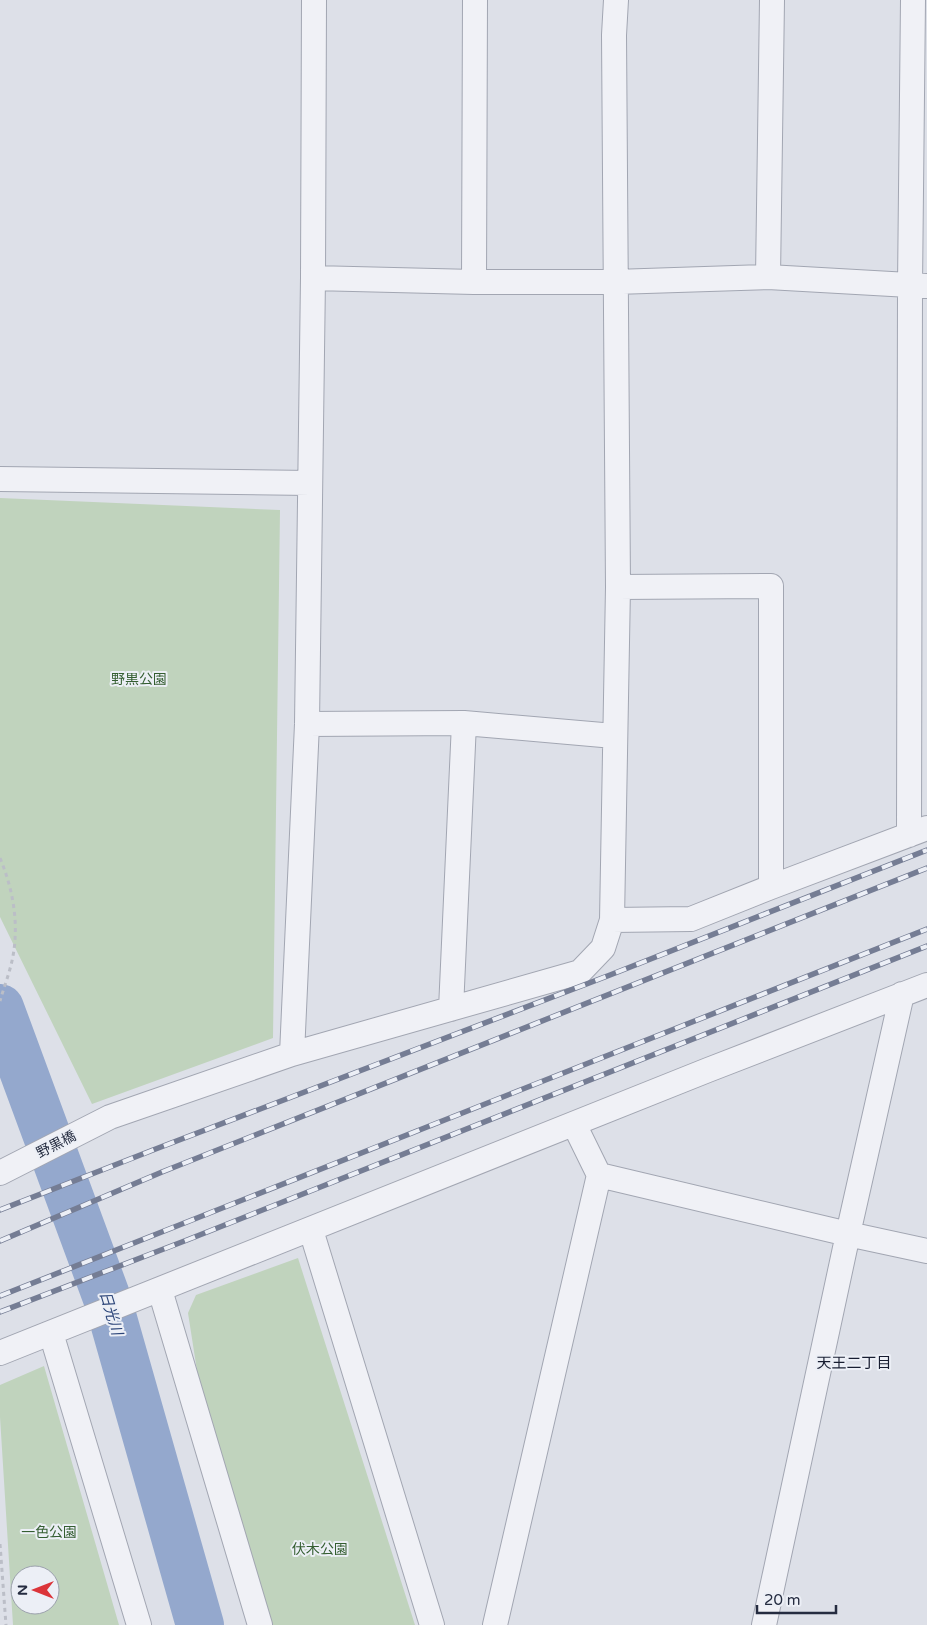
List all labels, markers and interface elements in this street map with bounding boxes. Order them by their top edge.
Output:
park label: 野黒公園 [111,671,167,688]
street label: 野黒橋 [34,1127,79,1162]
water label: 日光川 [96,1289,127,1339]
district label: 天王二丁目 [816,1354,892,1372]
park label: 一色公園 [21,1524,77,1541]
park label: 伏木公園 [292,1541,348,1558]
north arrow [10,1565,60,1615]
scale bar [757,1582,836,1614]
text: N [14,1584,31,1596]
text: 20 m [764,1591,801,1609]

